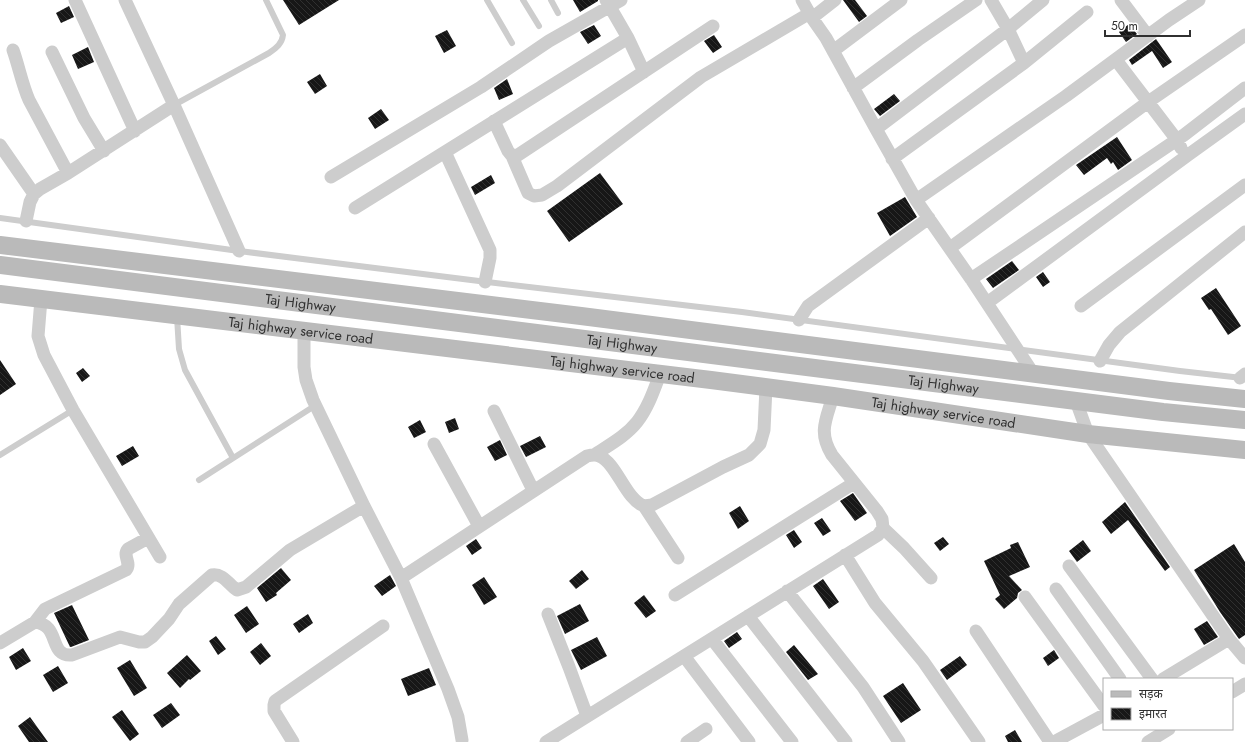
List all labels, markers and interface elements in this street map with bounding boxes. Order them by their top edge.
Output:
scale bar [1105,12,1190,38]
text: 50 m [1111,17,1138,35]
street label: Taj Highway [264,289,338,317]
street label: Taj highway service road [227,312,374,349]
street label: Taj Highway [586,329,659,358]
street label: Taj highway service road [549,351,696,388]
street label: Taj Highway [907,370,981,399]
street label: Taj highway service road [870,392,1017,433]
legend [1103,678,1233,730]
text: सड़क [1139,685,1164,703]
text: इमारत [1139,705,1168,723]

